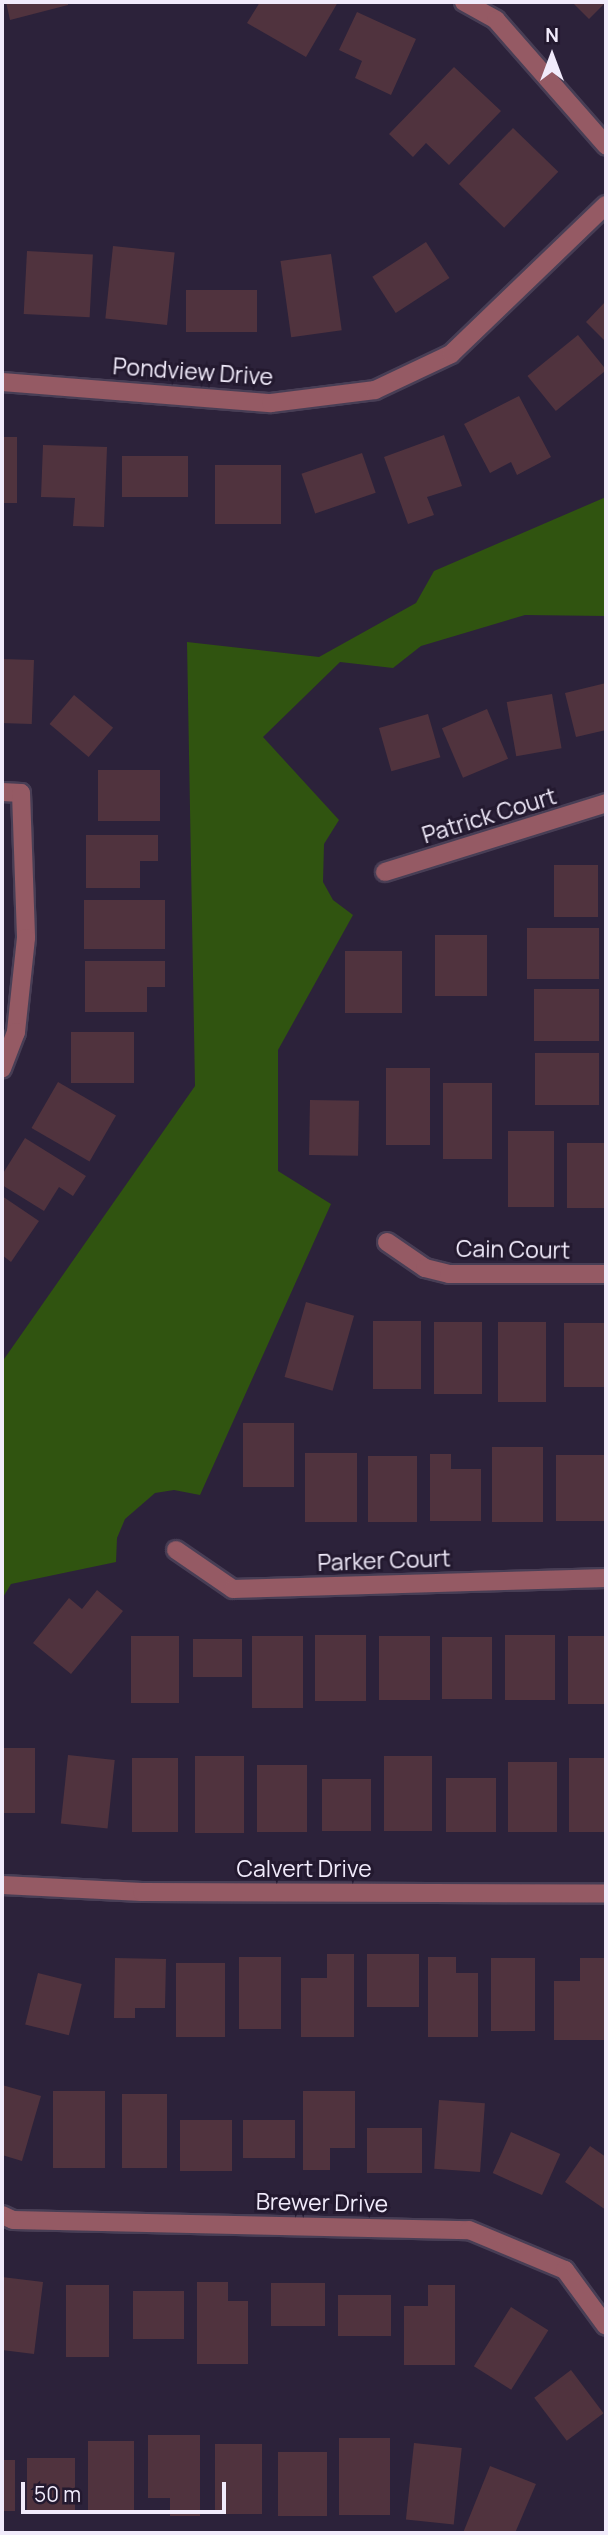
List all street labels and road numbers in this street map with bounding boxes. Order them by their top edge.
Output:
street label: Pondview Drive [112,352,274,390]
street label: Patrick Court [419,781,559,849]
street label: Cain Court [456,1234,570,1264]
street label: Parker Court [317,1544,451,1576]
street label: Calvert Drive [236,1854,372,1882]
street label: Brewer Drive [256,2187,388,2217]

